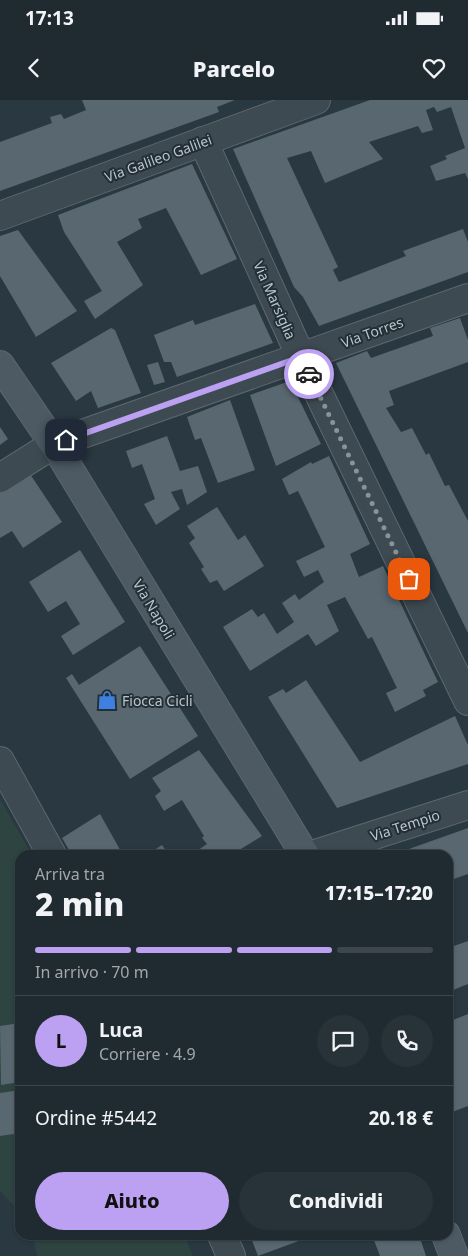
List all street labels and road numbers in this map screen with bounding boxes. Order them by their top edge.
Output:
street label: Via Galileo Galilei [102,130,214,186]
street label: Via Marsiglia [249,258,301,342]
street label: Via Torres [338,312,406,352]
street label: Via Napoli [129,576,179,642]
street label: Via Tempio [368,805,442,845]

